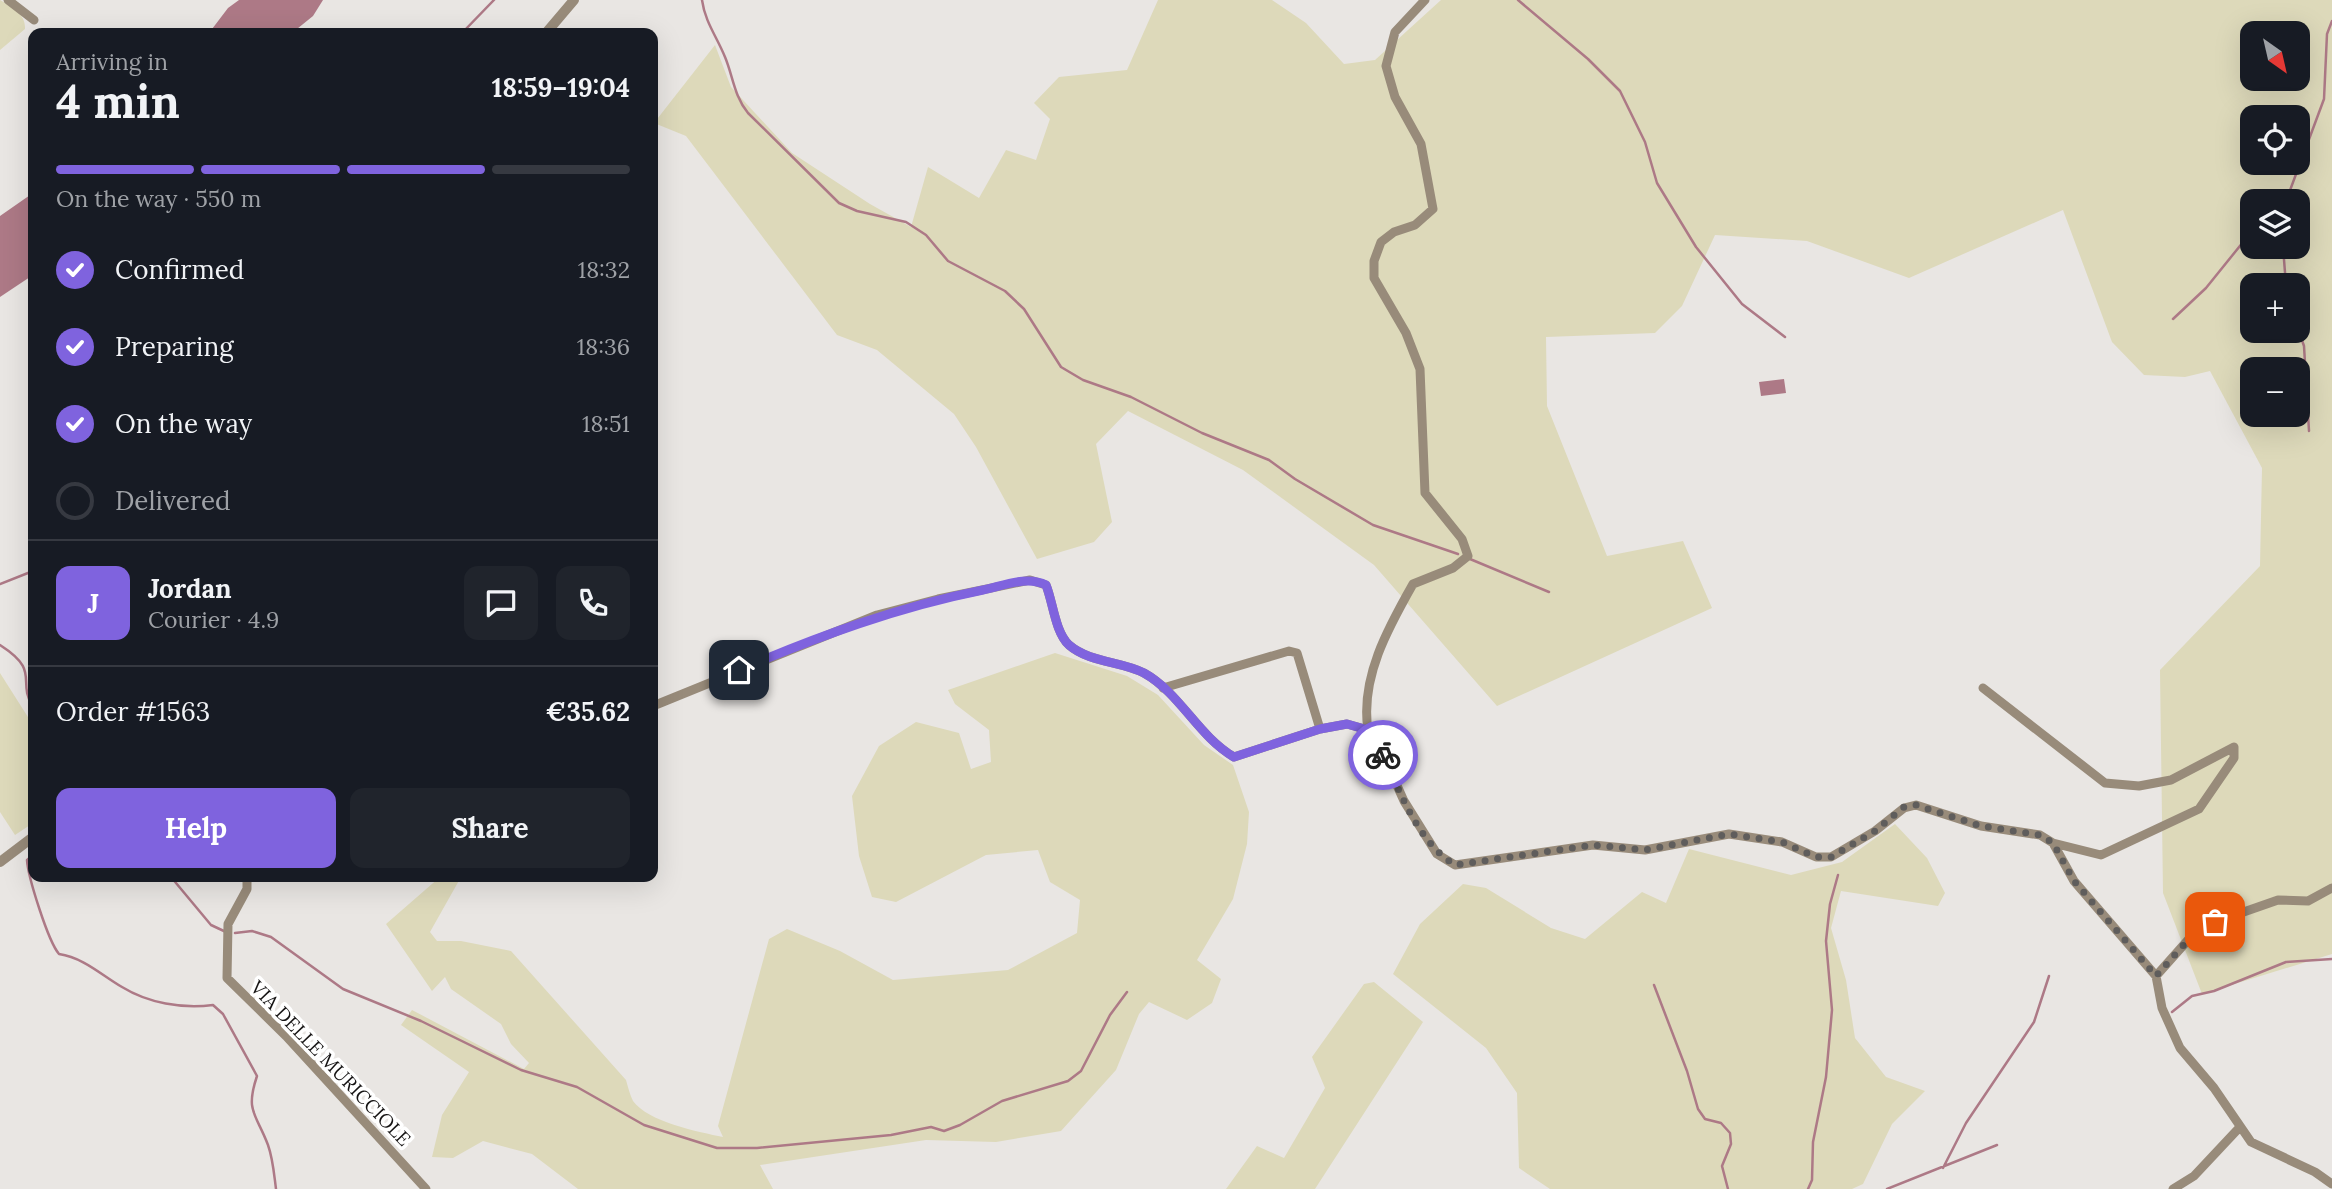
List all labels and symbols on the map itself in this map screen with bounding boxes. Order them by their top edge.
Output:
north arrow [2240,21,2310,91]
pin [709,640,769,700]
courier [1348,720,1418,790]
pin [2185,892,2245,952]
street label: VIA DELLE MURICCIOLE [245,975,416,1151]

